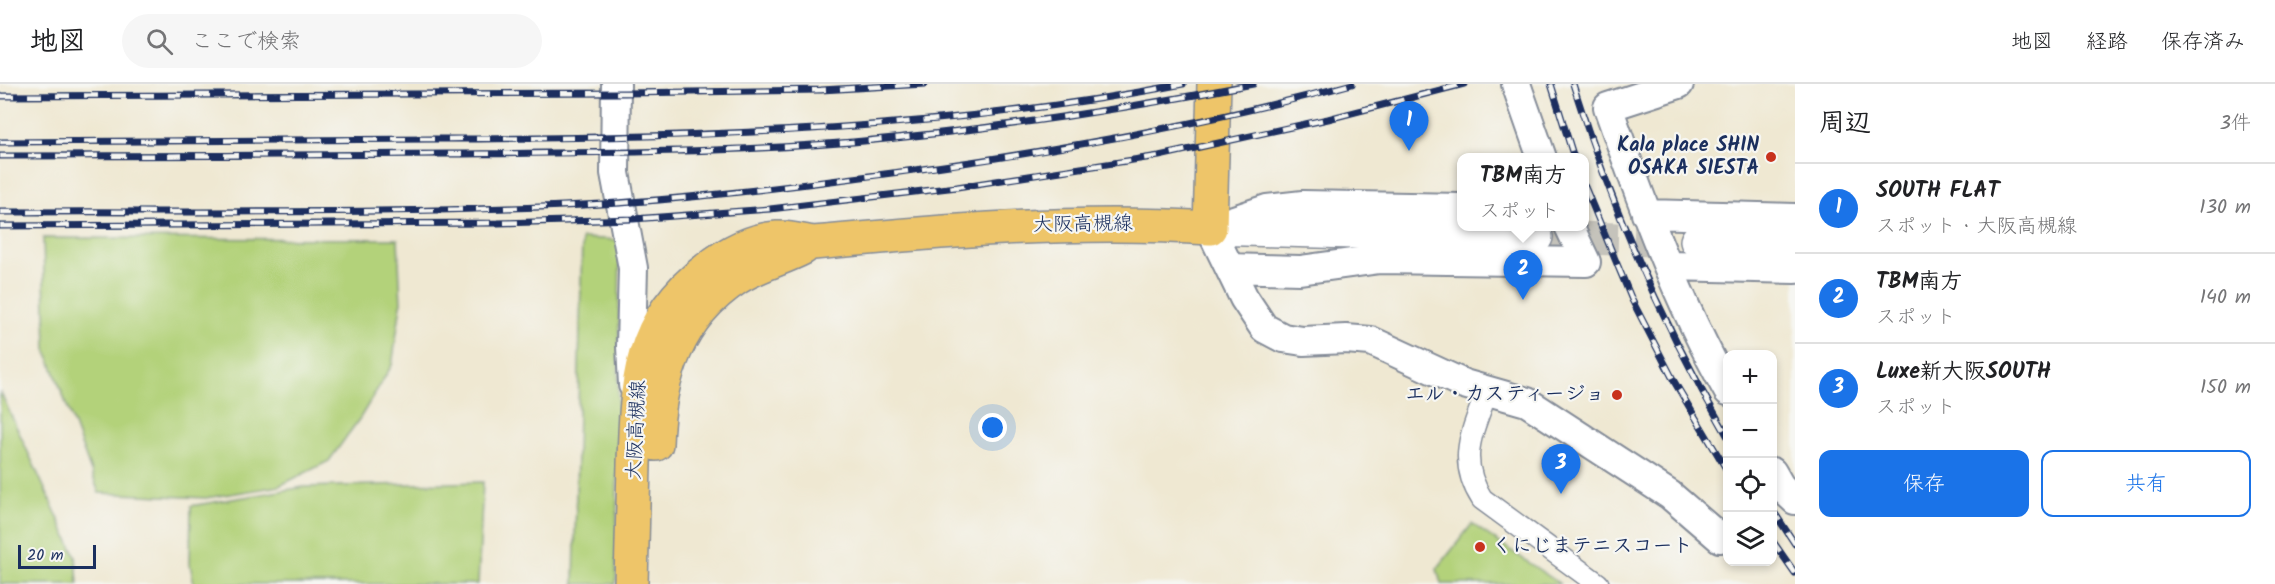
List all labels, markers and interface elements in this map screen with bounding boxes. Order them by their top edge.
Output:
search box [122,14,542,68]
text: 地図 [30,20,86,65]
icon: search [143,25,176,58]
text: ここで検索 [191,25,301,60]
text: 地図 [2011,26,2053,59]
text: 経路 [2086,26,2128,59]
text: 保存済み [2161,26,2245,59]
pin: 1 [1390,101,1428,151]
text: 周辺 [1819,103,1871,145]
text: 3件 [2220,108,2251,140]
place label: Kala place SHIN OSAKA SIESTA [1617,130,1759,185]
marker: Kala place SHIN OSAKA SIESTA [1764,150,1778,164]
popup [1457,153,1589,231]
text: TBM南方 [1480,159,1566,194]
text: SOUTH FLAT [1876,174,1999,209]
text: 1 [1835,192,1842,224]
text: 130 m [2199,192,2251,224]
text: スポット [1480,196,1560,228]
street label: 大阪高槻線 [1033,208,1133,242]
text: スポット · 大阪高槻線 [1876,211,2077,243]
pin: 2 [1504,250,1543,300]
text: TBM南方 [1876,265,1962,300]
text: 2 [1833,282,1844,314]
text: 140 m [2200,282,2251,314]
text: スポット [1876,302,1956,334]
map controls [1723,350,1777,566]
button: + [1723,350,1777,404]
text: Luxe新大阪SOUTH [1876,355,2051,390]
text: 3 [1833,372,1844,404]
text: 150 m [2200,372,2251,404]
street label: 大阪高槻線 [618,379,656,481]
place label: エル・カスティージョ [1405,379,1605,411]
marker: エル・カスティージョ [1610,388,1624,402]
text: スポット [1876,392,1956,424]
button: − [1723,404,1777,458]
your location [978,413,1007,442]
pin: 3 [1542,444,1580,494]
button: 保存 [1819,450,2029,517]
button: 共有 [2041,450,2251,517]
button: locate [1723,458,1777,512]
button: layers [1723,512,1777,566]
place label: くにじまテニスコート [1492,531,1692,563]
marker: くにじまテニスコート [1473,540,1487,554]
scale bar [18,542,96,570]
text: 20 m [27,543,63,568]

